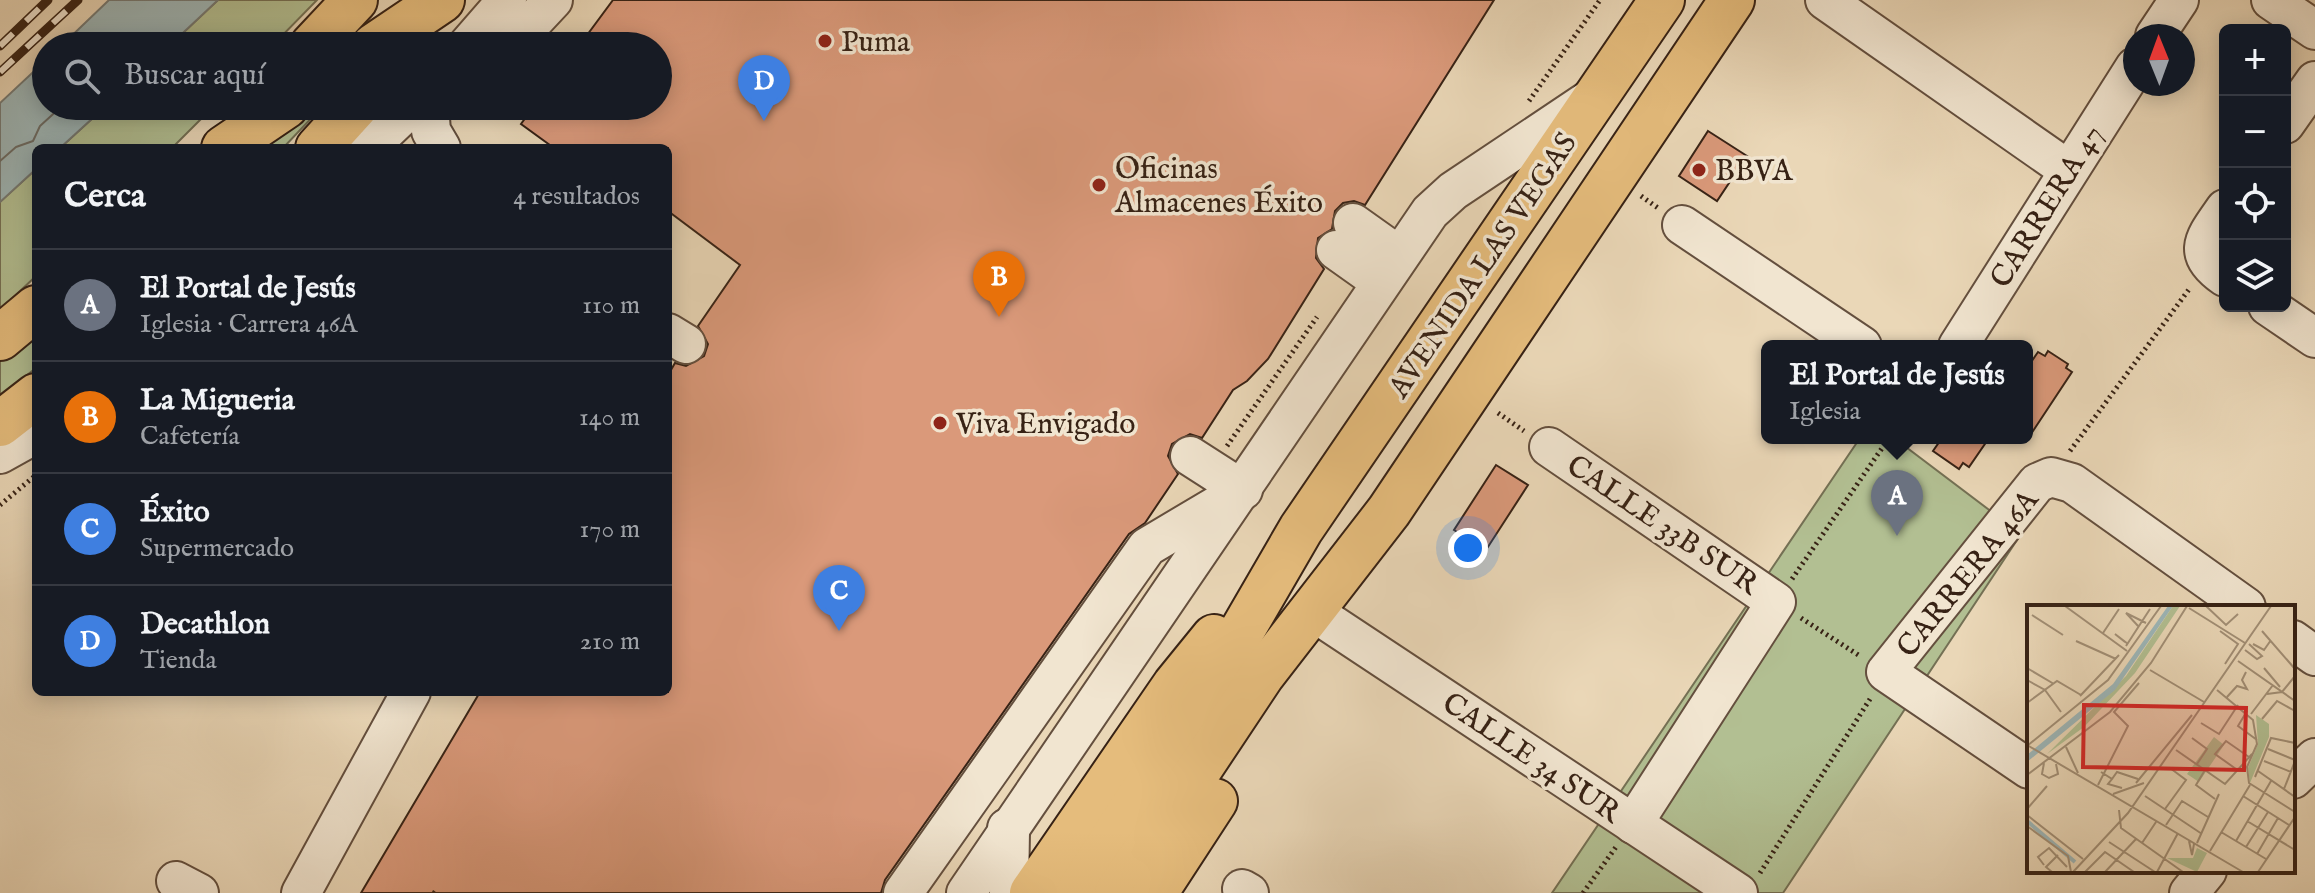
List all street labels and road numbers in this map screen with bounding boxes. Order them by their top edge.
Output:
street label: CARRERA 47 [1983,119,2113,296]
street label: AVENIDA LAS VEGAS [1380,126,1587,407]
street label: CALLE 33B SUR [1558,447,1766,605]
street label: CARRERA 46A [1889,482,2045,664]
street label: CALLE 34 SUR [1434,685,1629,833]

